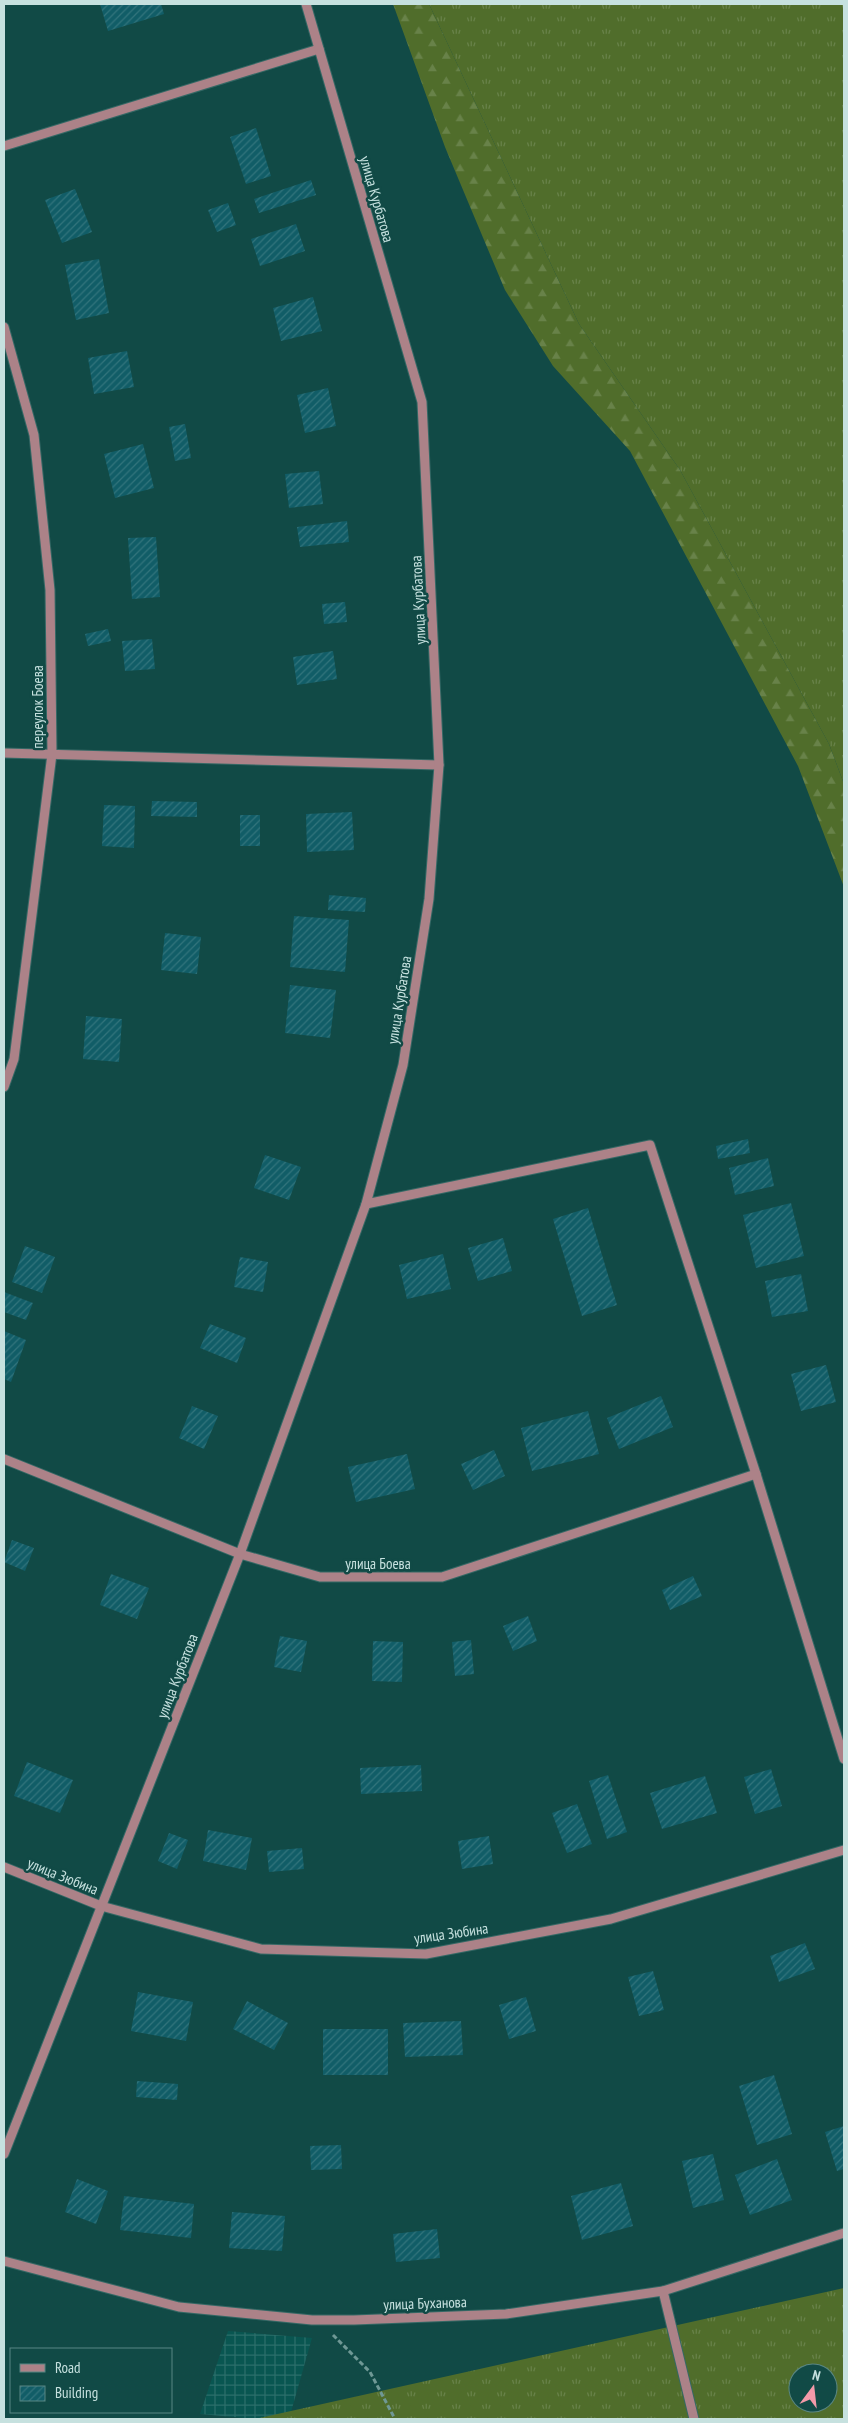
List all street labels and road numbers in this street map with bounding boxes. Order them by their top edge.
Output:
street label: улица Курбатова [356,154,398,244]
street label: улица Курбатова [406,555,430,645]
street label: переулок Боева [28,665,47,749]
street label: улица Курбатова [383,955,415,1045]
street label: улица Боева [345,1554,411,1573]
street label: улица Курбатова [152,1631,202,1721]
street label: улица Зюбина [25,1853,101,1899]
street label: улица Зюбина [413,1918,489,1948]
street label: улица Буханова [383,2292,467,2314]

